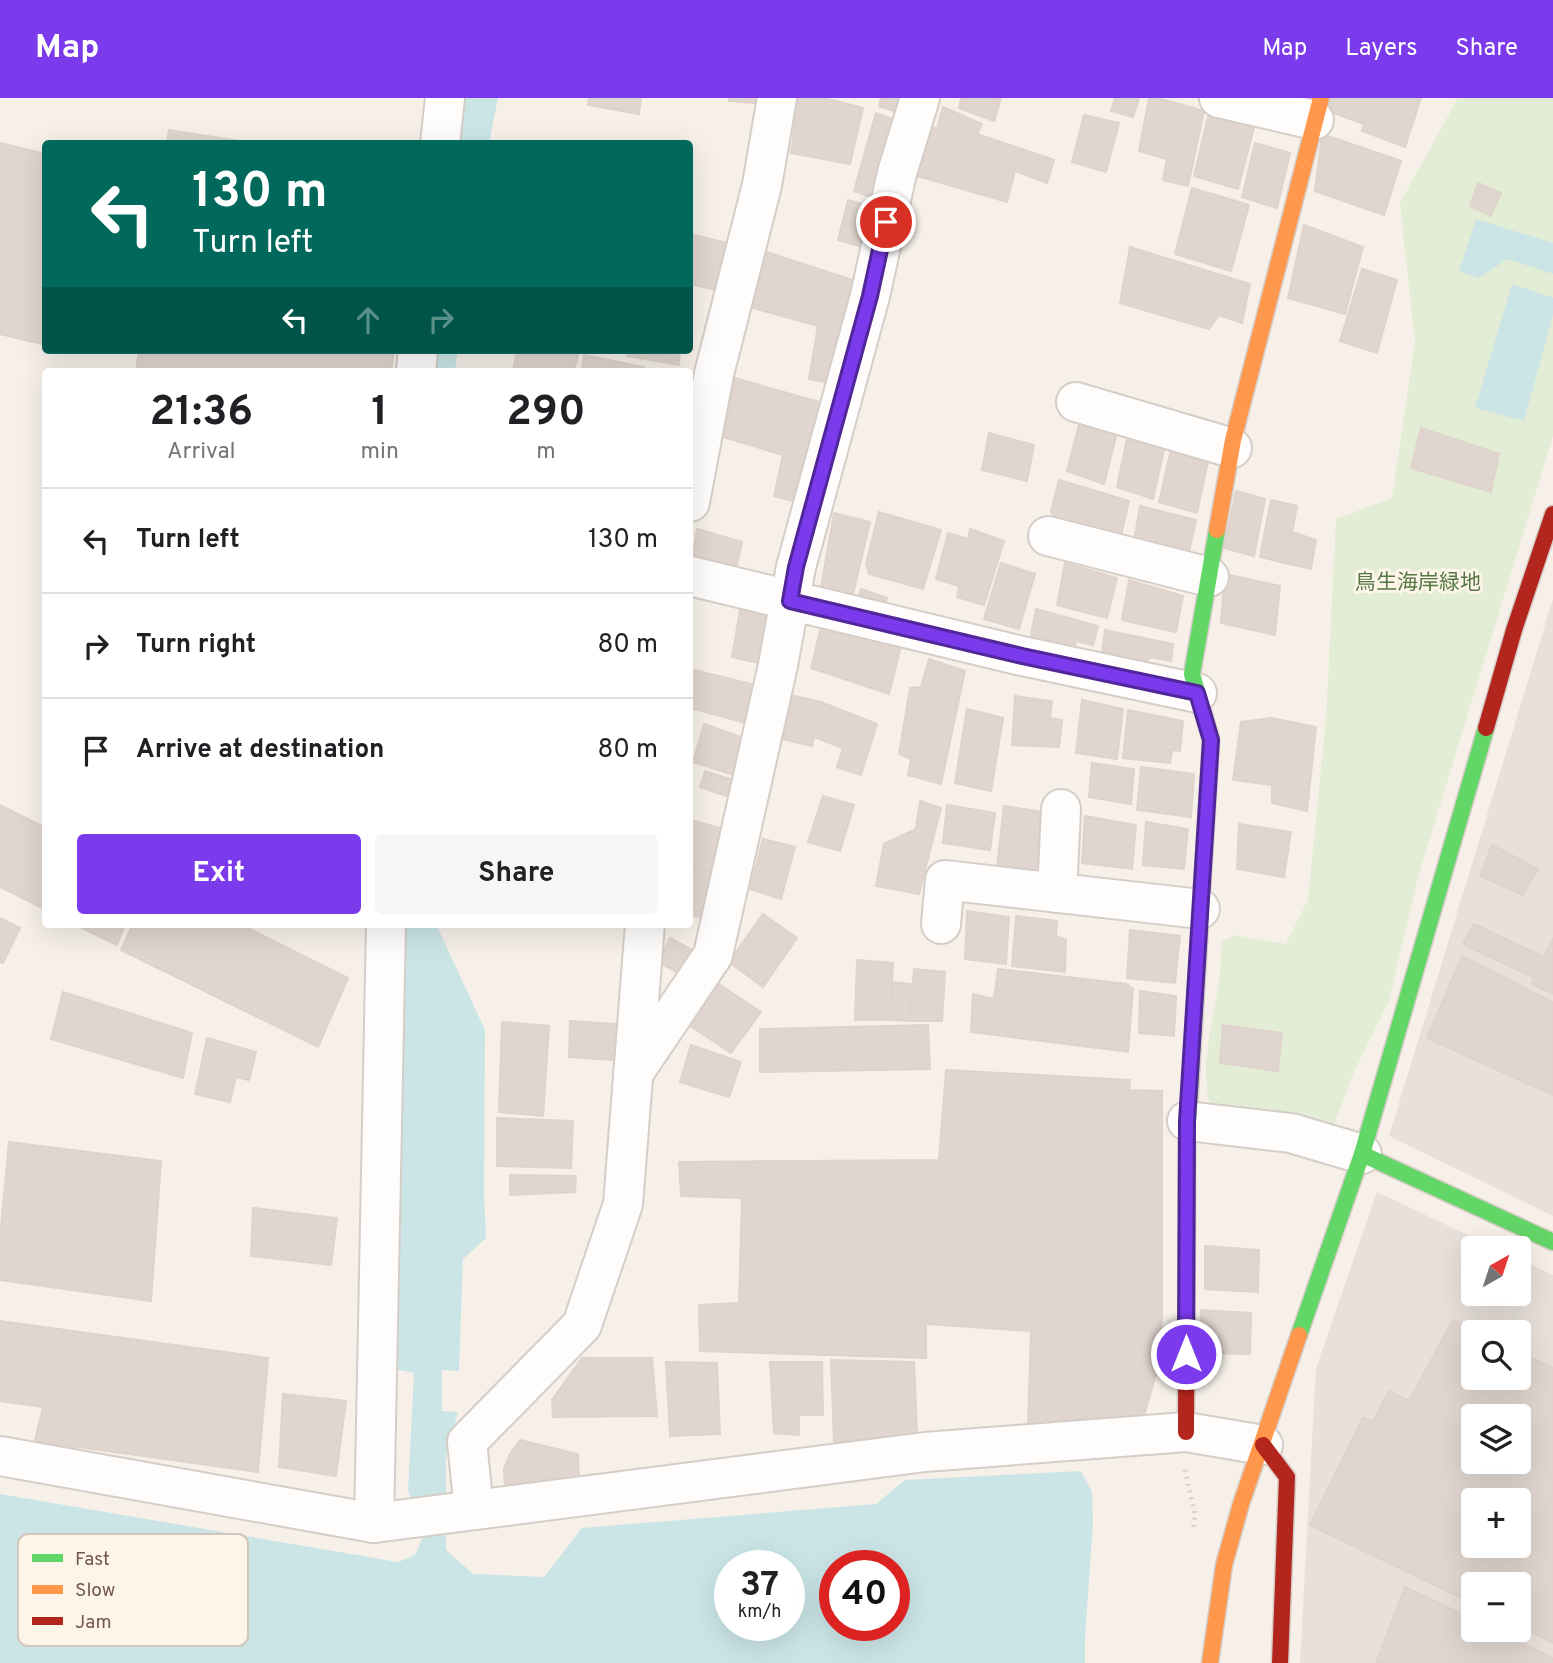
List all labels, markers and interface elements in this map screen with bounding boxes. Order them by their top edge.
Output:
text: Map [35,28,99,70]
text: Map [1262,34,1307,64]
text: Layers [1345,34,1417,64]
text: Share [1455,34,1518,64]
text: 130 m [192,163,328,225]
icon: left [77,168,168,259]
pin [856,192,916,252]
icon: arrive [867,203,905,241]
text: Turn left [192,224,313,264]
icon: left [276,301,314,339]
icon: ahead [349,301,387,339]
icon: right [422,301,460,339]
text: 21:36 [149,387,253,440]
text: 1 [371,387,388,440]
text: 290 [506,387,586,440]
text: Arrival [167,438,236,467]
text: min [361,438,399,467]
text: m [536,438,556,467]
icon: left [77,522,115,560]
text: Turn left [136,524,240,557]
text: 130 m [588,524,658,557]
park label: 鳥生海岸緑地 [1355,570,1481,597]
icon: right [77,627,115,665]
text: Turn right [136,629,256,662]
text: 80 m [598,629,658,662]
icon: arrive [77,732,115,770]
text: Arrive at destination [136,734,384,767]
text: 80 m [598,734,658,767]
button: Exit [77,834,361,914]
button: Share [375,834,658,914]
north arrow [1461,1236,1531,1306]
map controls [1461,1236,1531,1642]
position arrow [1149,1317,1223,1391]
button: search [1461,1320,1531,1390]
button: layers [1461,1404,1531,1474]
button: + [1461,1488,1531,1558]
legend [18,1534,248,1646]
text: Fast [75,1548,110,1572]
speed limit sign: 40 [819,1550,910,1641]
text: 37 [740,1564,779,1608]
button: − [1461,1572,1531,1642]
text: Slow [75,1579,115,1603]
text: km/h [738,1601,781,1624]
text: Jam [75,1611,112,1635]

